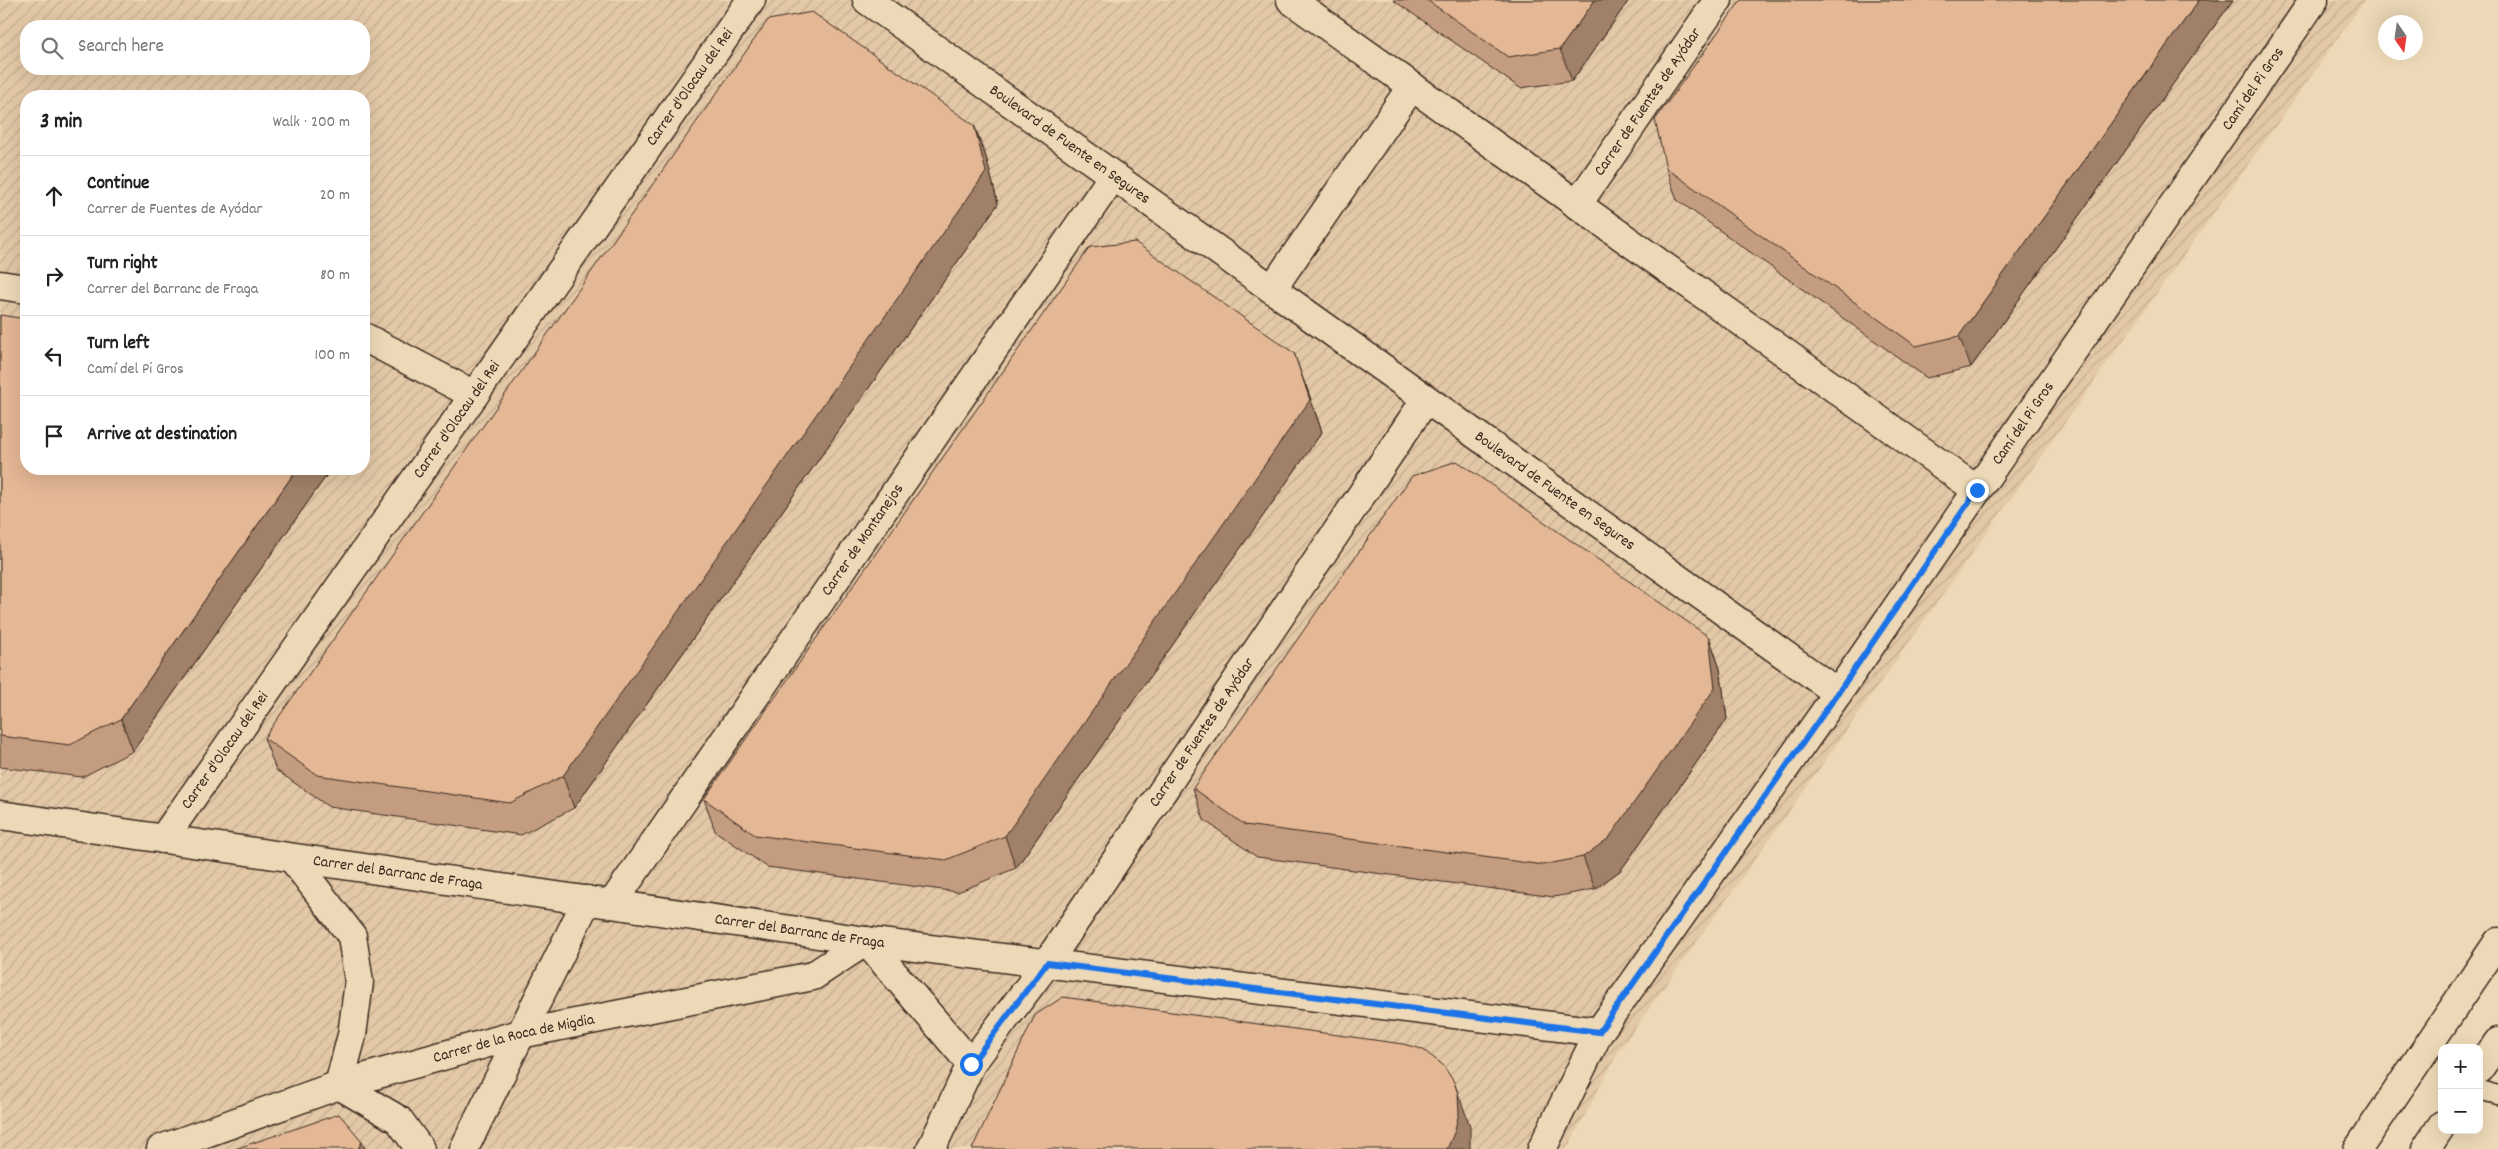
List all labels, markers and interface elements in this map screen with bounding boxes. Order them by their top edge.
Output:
north arrow [2378,15,2423,60]
search box [20,20,370,75]
street label: Carrer de Fuentes de Ayódar [1589,23,1707,181]
street label: Carrer d'Olocau del Rei [641,24,739,151]
icon: search [38,34,66,62]
text: Search here [78,34,164,61]
street label: Camí del Pi Gros [2216,42,2290,135]
street label: Boulevard de Fuente en Segures [984,79,1155,210]
text: 3 min [40,108,82,138]
text: Walk · 200 m [273,111,350,134]
text: Continue [87,171,149,198]
icon: ahead [40,182,68,210]
text: 20 m [320,184,350,207]
text: Carrer de Fuentes de Ayódar [87,198,262,221]
text: Turn right [87,251,158,278]
icon: right [40,262,68,290]
text: 80 m [320,264,350,287]
text: Carrer del Barranc de Fraga [87,278,258,301]
text: Turn left [87,331,150,358]
icon: left [40,342,68,370]
text: 100 m [314,344,350,367]
street label: Carrer d'Olocau del Rei [408,356,506,483]
text: Camí del Pi Gros [87,358,184,381]
street label: Camí del Pi Gros [1986,377,2060,470]
icon: arrive [40,422,68,450]
text: Arrive at destination [87,422,237,449]
street label: Boulevard de Fuente en Segures [1470,425,1640,556]
street label: Carrer de Montanejos [816,479,910,601]
route end [1966,479,1989,502]
street label: Carrer de Fuentes de Ayódar [1143,653,1260,812]
street label: Carrer d'Olocau del Rei [176,687,274,814]
street label: Carrer del Barranc de Fraga [311,849,485,897]
street label: Carrer del Barranc de Fraga [713,908,886,955]
street label: Carrer de la Roca de Migdia [430,1008,597,1069]
map controls [2438,1044,2483,1134]
button: + [2438,1044,2483,1089]
route start [960,1053,983,1076]
button: − [2438,1089,2483,1134]

